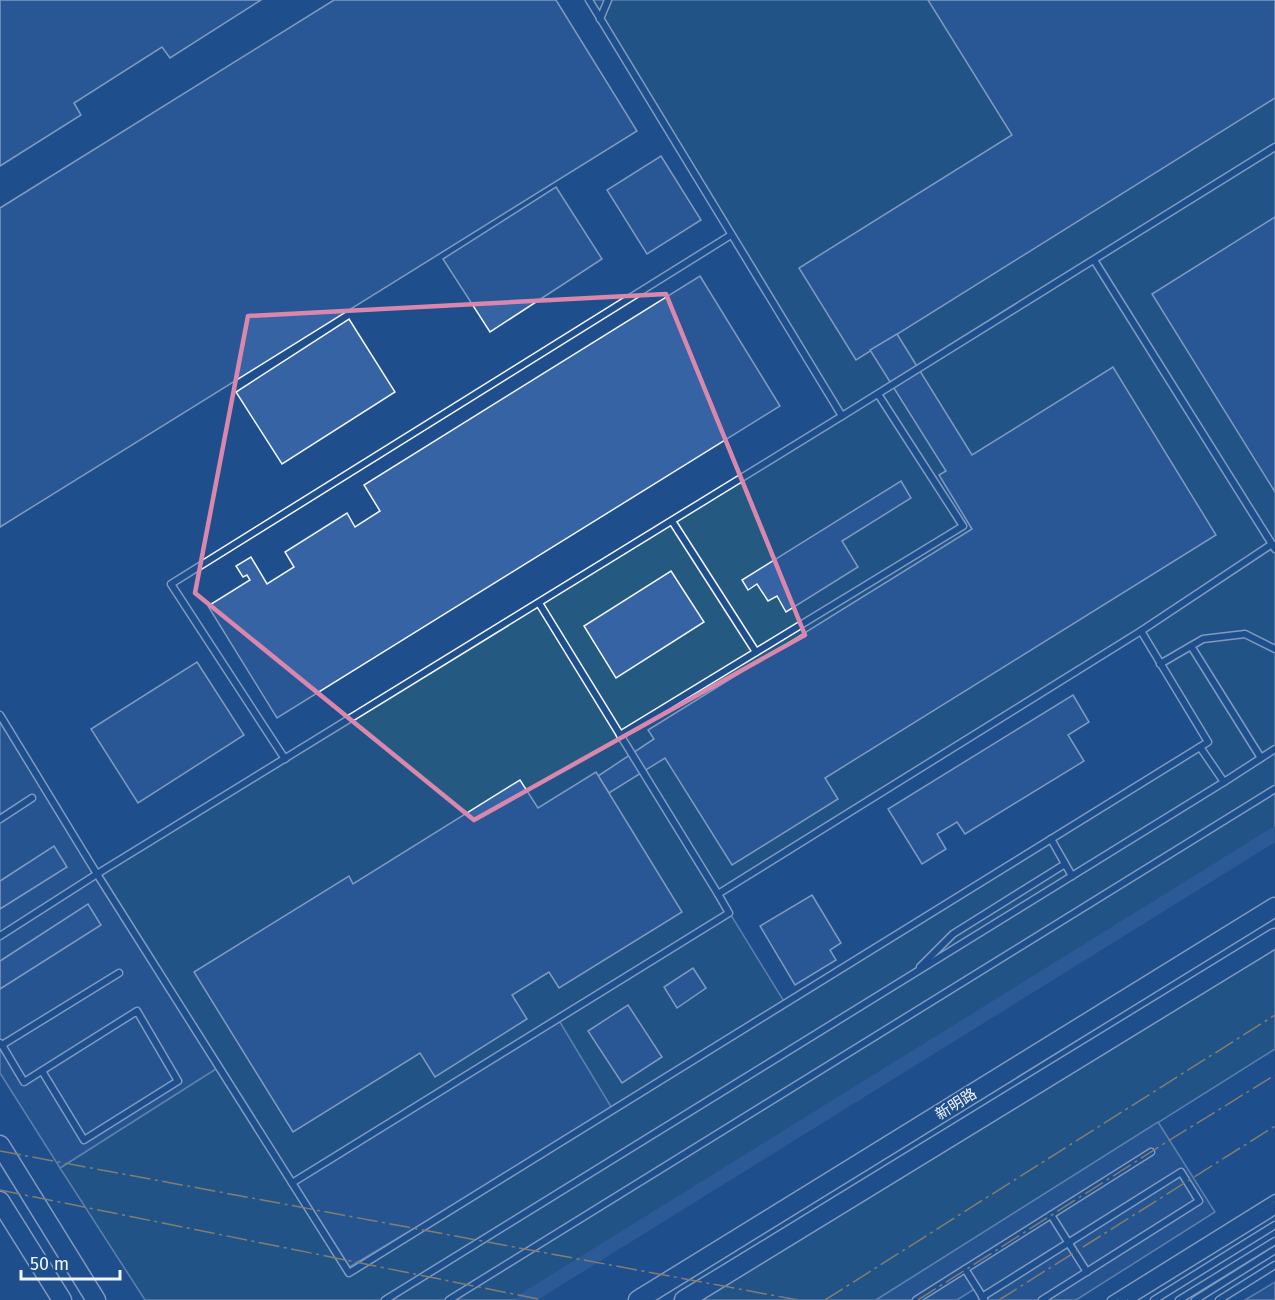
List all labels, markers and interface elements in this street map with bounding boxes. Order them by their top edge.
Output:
street label: 新明路 [932,1084,980,1124]
scale bar [21,1243,120,1281]
text: 50 m [30,1253,69,1275]

